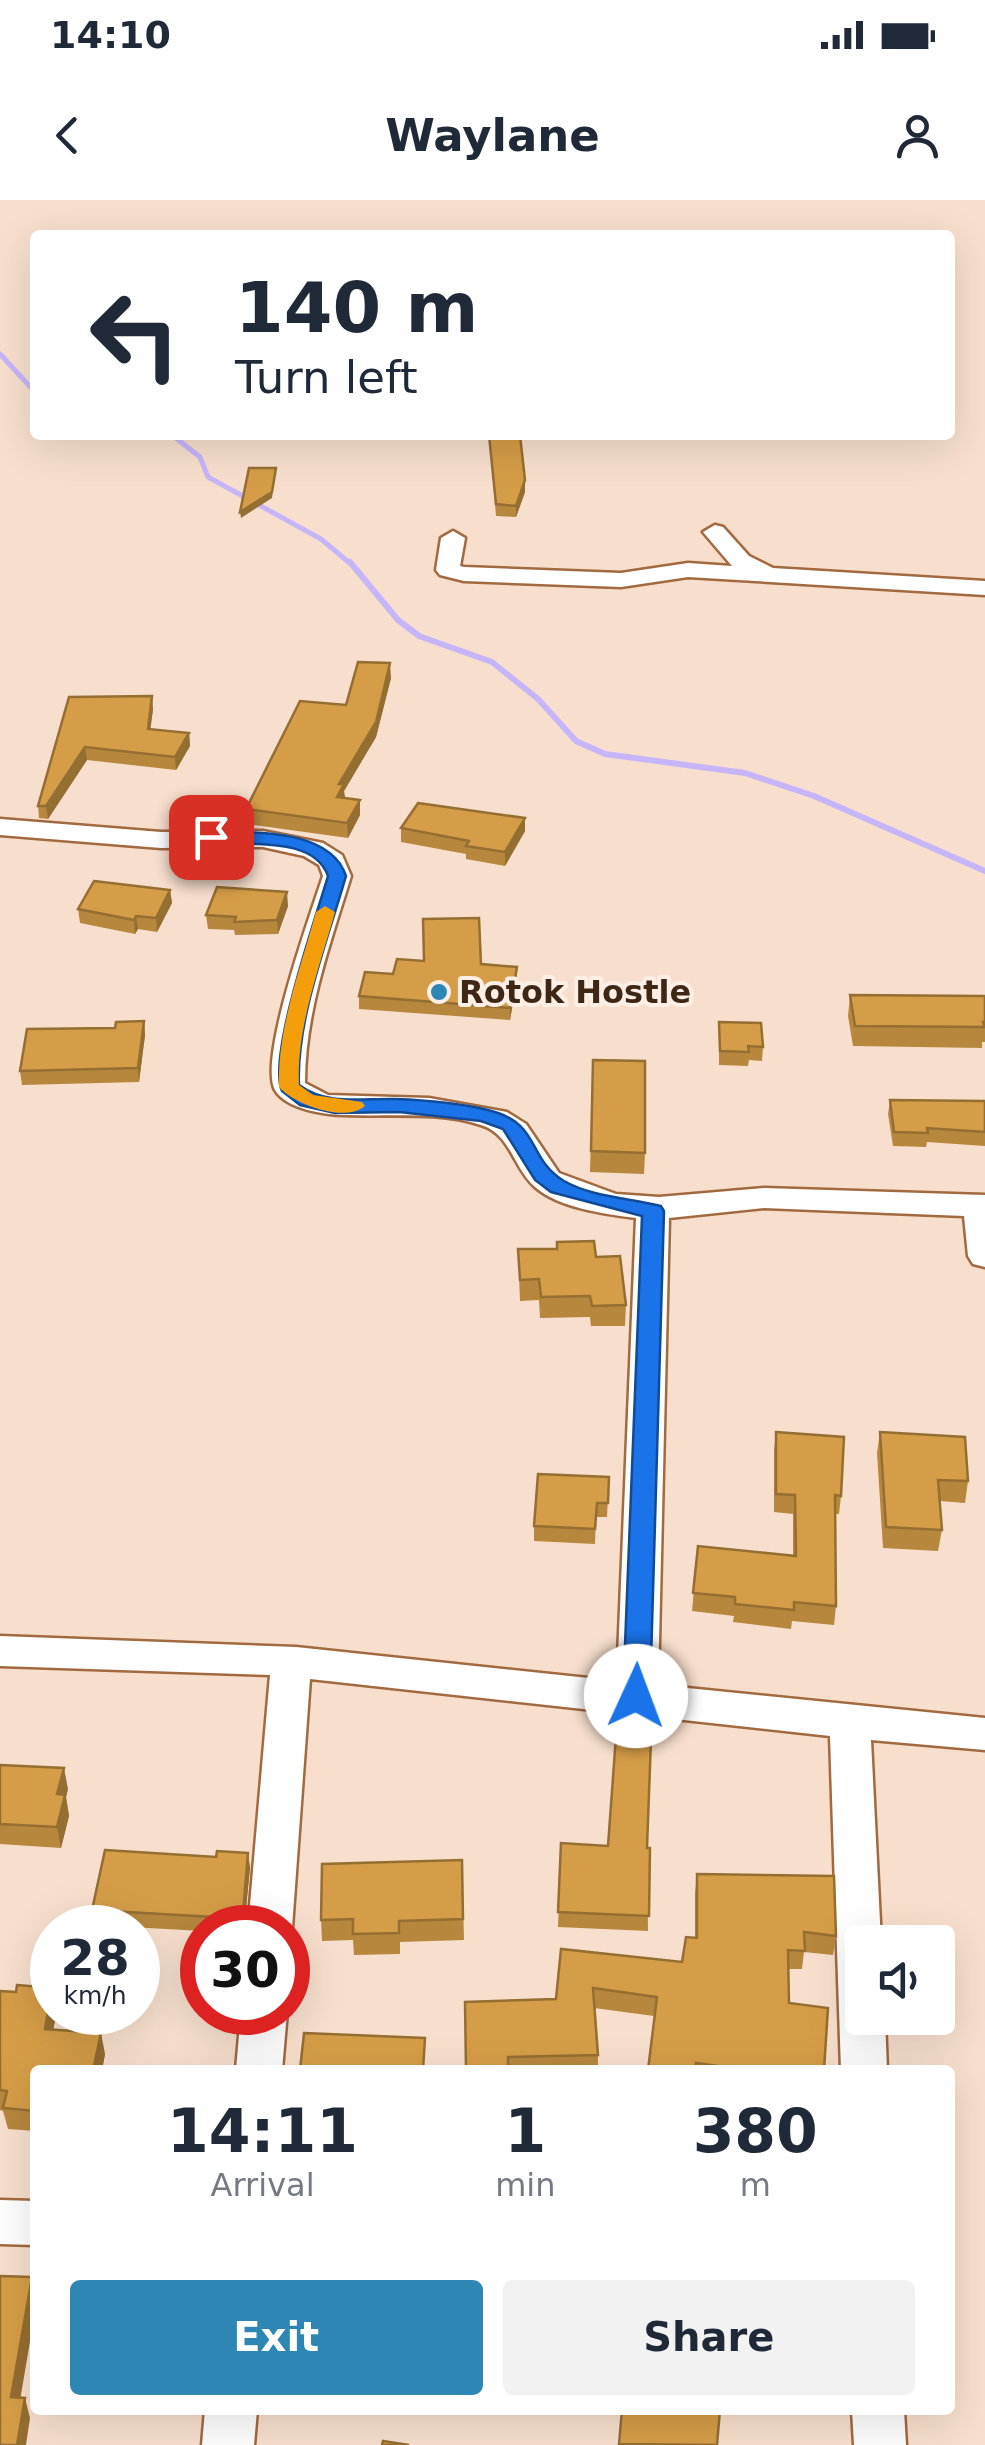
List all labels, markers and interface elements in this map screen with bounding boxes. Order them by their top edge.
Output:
text: 14:10 [50,13,171,57]
icon: back [40,108,95,163]
icon: person [890,108,945,163]
text: Waylane [385,109,600,162]
text: 140 m [235,267,478,349]
icon: left [70,270,200,400]
text: Turn left [235,351,418,404]
pin [169,795,254,880]
icon: arrive [184,810,239,865]
place label: Rotok Hostle [459,973,691,1011]
marker: Rotok Hostle [428,981,450,1003]
position arrow [584,1644,688,1748]
speed limit sign: 30 [180,1905,310,2035]
map controls [845,1925,955,2035]
button: sound [845,1925,955,2035]
text: 28 [60,1929,130,1987]
text: km/h [63,1981,127,2010]
text: 14:11 [167,2096,358,2166]
text: 1 [504,2096,546,2166]
text: 380 [693,2096,818,2166]
text: Arrival [211,2166,315,2204]
text: min [495,2166,556,2204]
text: m [740,2166,771,2204]
button: Exit [70,2280,483,2395]
button: Share [503,2280,915,2395]

